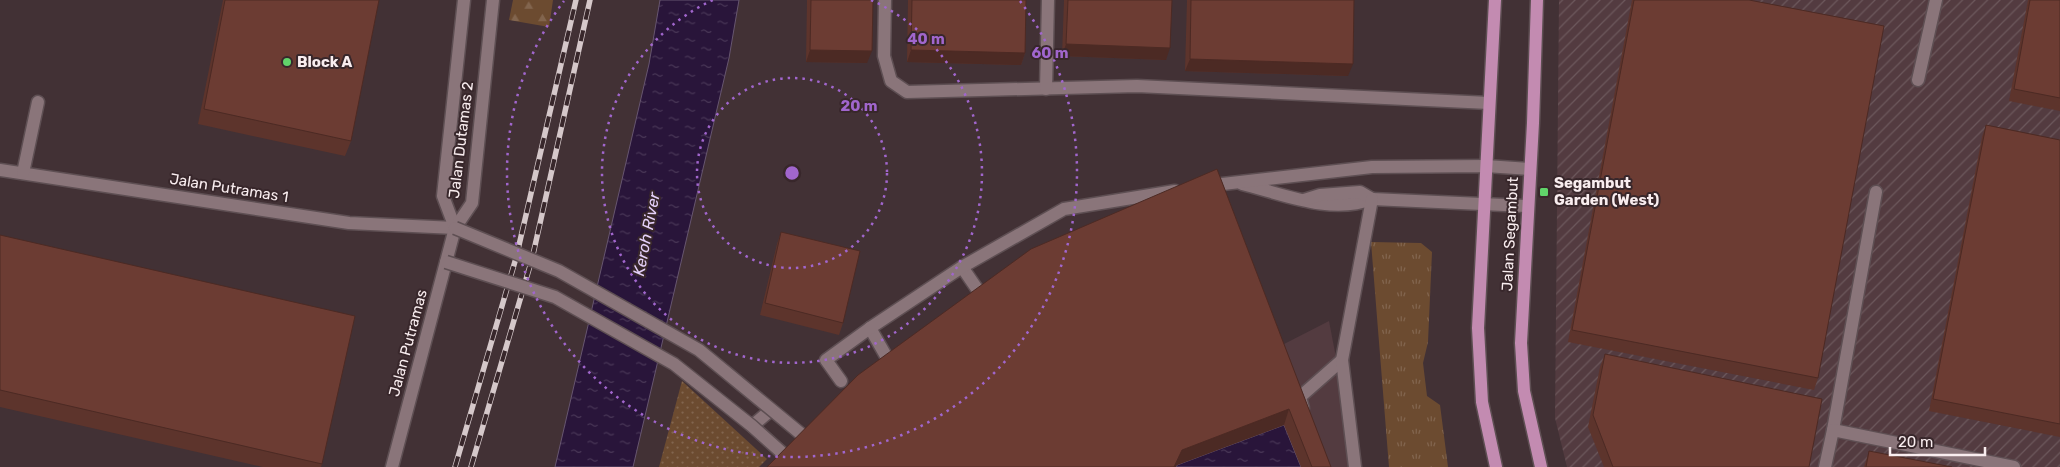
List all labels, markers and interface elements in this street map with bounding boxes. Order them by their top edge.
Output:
text: 40 m [907,30,945,48]
text: 60 m [1032,44,1068,62]
place label: Block A [297,53,352,71]
marker: Block A [281,56,293,68]
street label: Jalan Dutamas 2 [445,80,477,200]
text: 20 m [841,97,877,115]
centre of rings [783,164,801,182]
street label: Jalan Putramas 1 [168,170,290,206]
place label: Segambut Garden (West) [1554,174,1660,209]
street label: Jalan Segambut [1498,176,1522,292]
marker: Segambut Garden (West) [1538,186,1550,198]
water label: Keroh River [629,190,664,277]
street label: Jalan Putramas [385,287,431,398]
scale bar [1890,424,1985,456]
text: 20 m [1898,433,1933,451]

